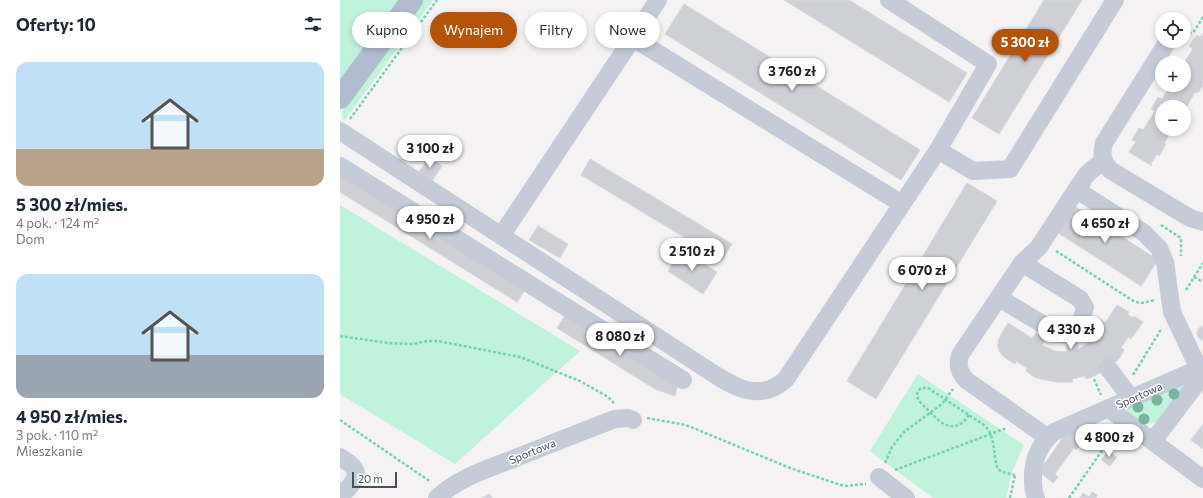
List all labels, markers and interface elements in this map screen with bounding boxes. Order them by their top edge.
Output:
chip: Kupno [352,12,422,48]
chip: Wynajem [430,12,517,48]
chip: Filtry [525,12,587,48]
chip: Nowe [595,12,660,48]
map controls [1155,12,1191,136]
button: locate [1155,12,1191,48]
icon: filters [302,13,324,35]
text: Oferty: 10 [16,14,96,35]
pin: 5 300 zł [984,29,1066,63]
text: 5 300 zł [1001,34,1049,50]
button: + [1155,56,1191,92]
pin: 3 760 zł [751,58,833,92]
text: 3 760 zł [768,63,816,79]
icon: home [134,88,206,160]
button: − [1155,100,1191,136]
pin: 3 100 zł [389,135,471,169]
text: 3 100 zł [406,140,454,156]
text: 5 300 zł/mies. [16,194,128,215]
pin: 4 950 zł [389,206,471,240]
pin: 4 650 zł [1064,210,1146,244]
text: 4 950 zł [406,211,454,227]
text: 4 pok. · 124 m² [16,215,99,231]
text: 4 650 zł [1081,215,1129,231]
text: Dom [16,231,45,247]
pin: 2 510 zł [651,238,733,272]
text: 2 510 zł [669,243,715,259]
pin: 6 070 zł [881,257,963,291]
text: 6 070 zł [898,262,946,278]
icon: home [134,300,206,372]
pin: 4 330 zł [1030,316,1112,350]
text: 4 330 zł [1047,321,1095,337]
pin: 8 080 zł [579,323,661,357]
text: 8 080 zł [595,328,645,344]
street label: Sportowa [1114,379,1164,411]
text: 4 950 zł/mies. [16,406,127,427]
pin: 4 800 zł [1068,424,1150,458]
text: 3 pok. · 110 m² [16,427,98,443]
text: 4 800 zł [1084,429,1134,445]
street label: Sportowa [507,436,557,466]
text: Mieszkanie [16,443,83,459]
scale bar [352,470,397,489]
text: 20 m [358,472,383,485]

